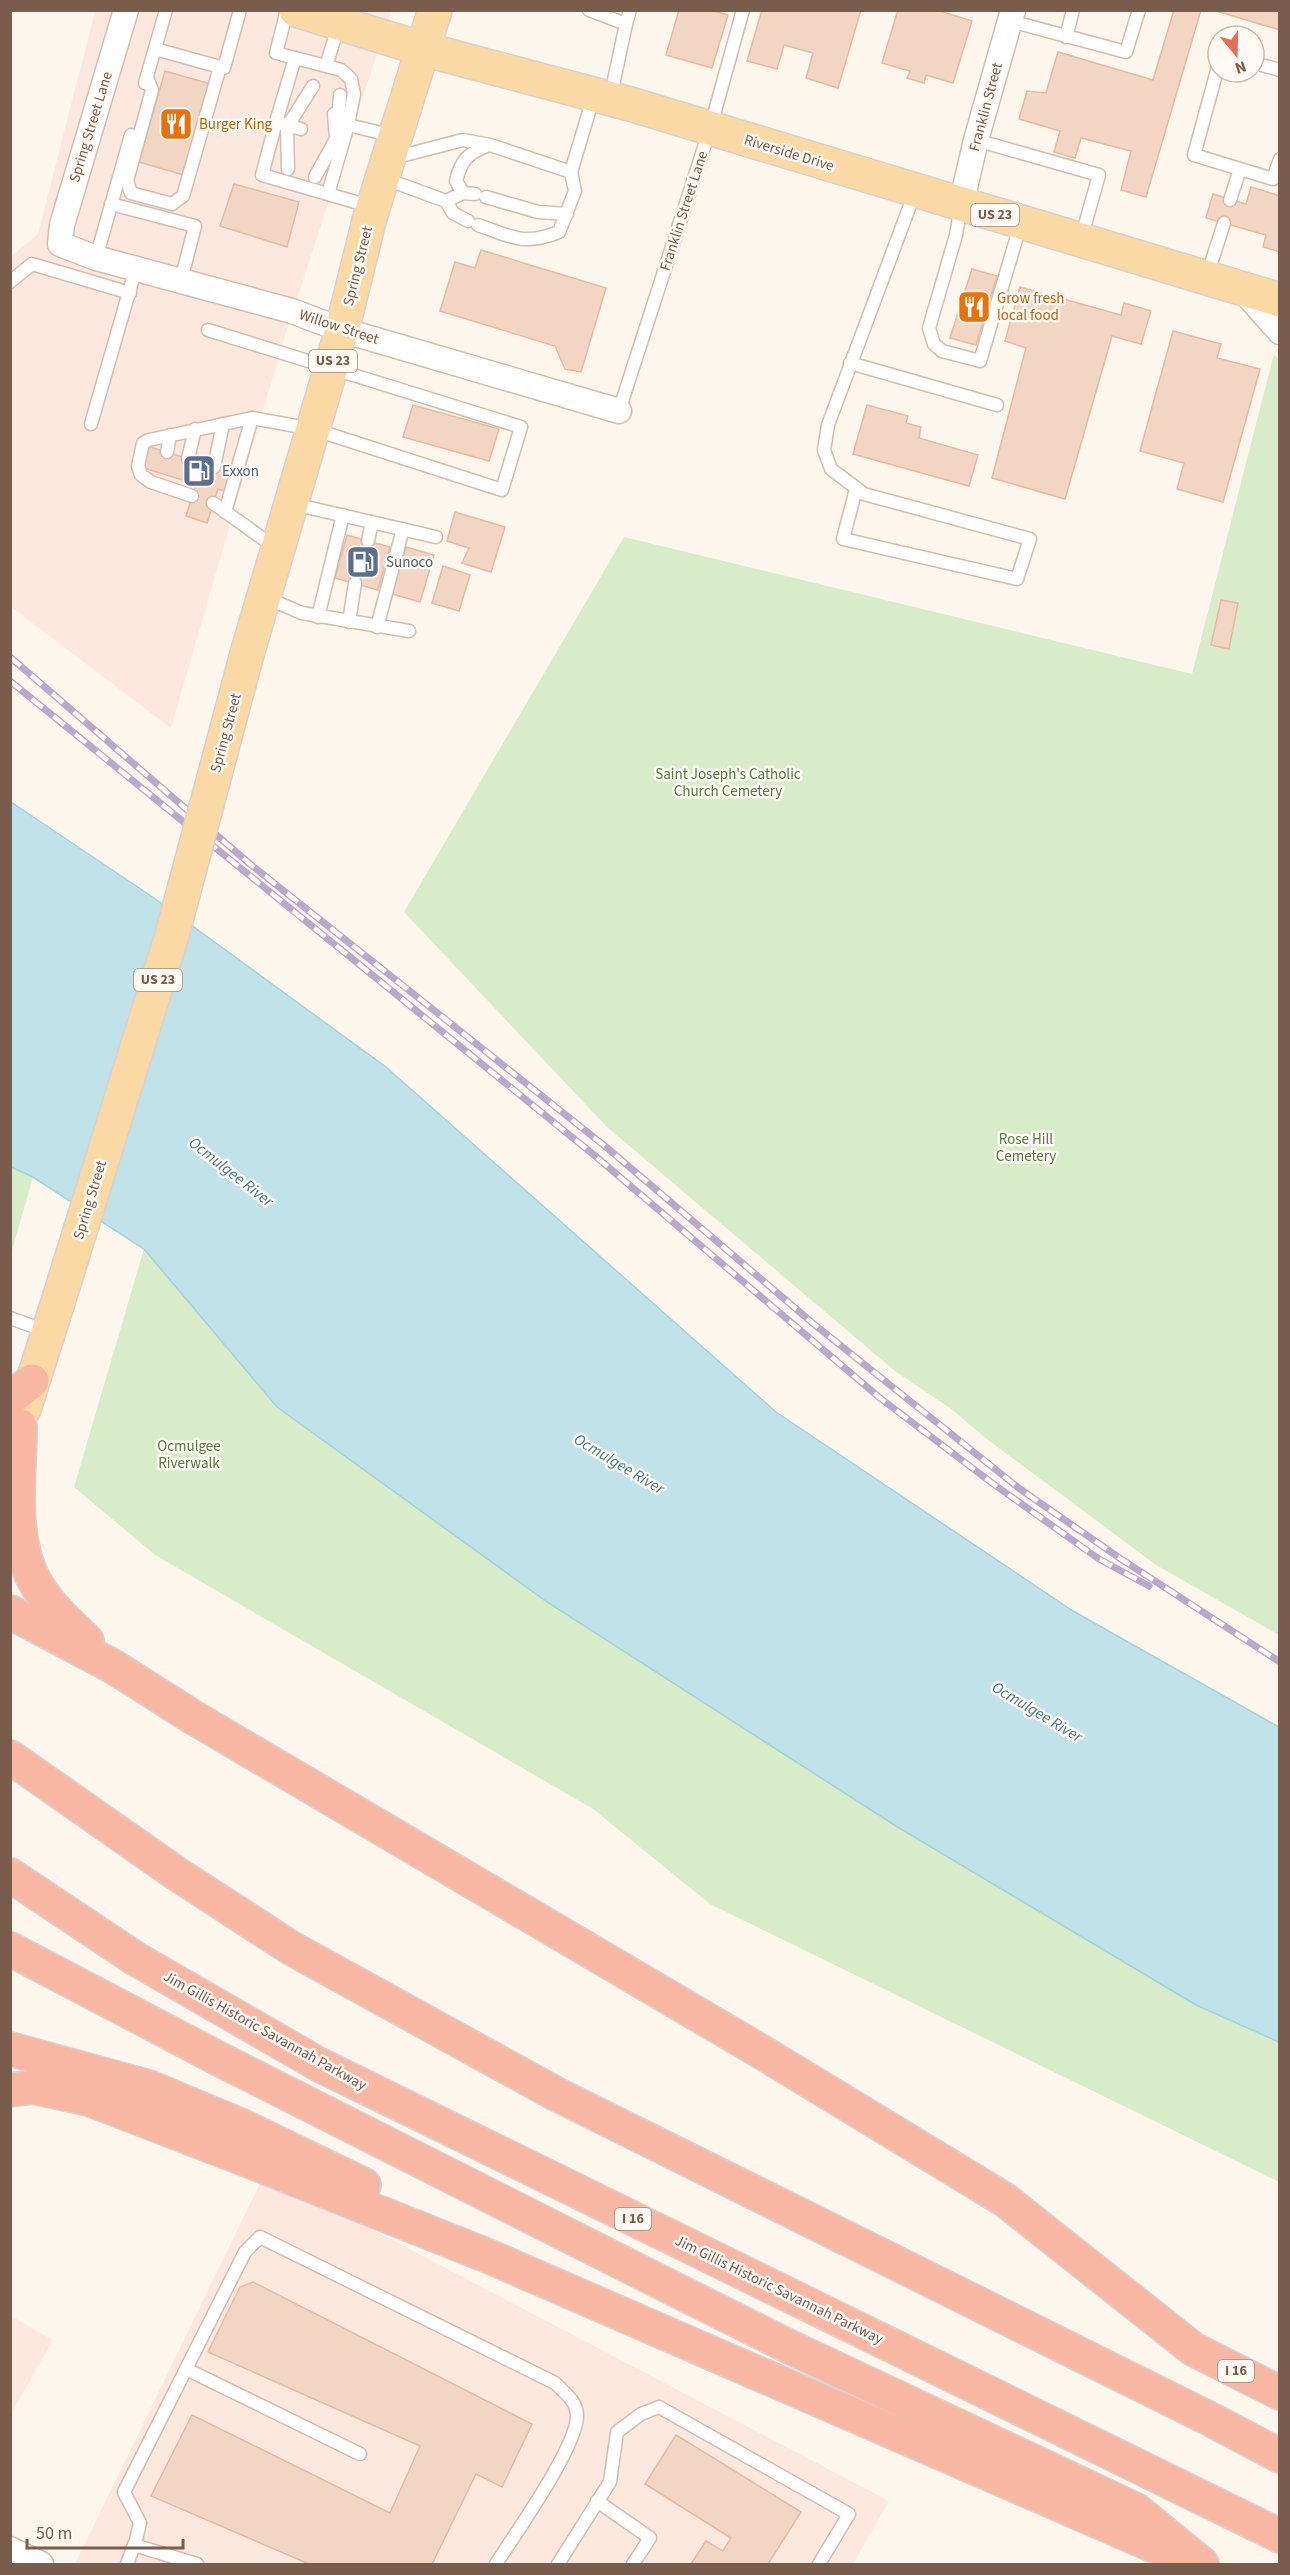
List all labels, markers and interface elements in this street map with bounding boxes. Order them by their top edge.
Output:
north arrow [1206,24,1266,84]
text: N [1232,55,1249,79]
street label: Franklin Street [964,60,1008,154]
street label: Spring Street Lane [64,69,118,185]
restaurant icon: Burger King [158,106,194,142]
place label: Burger King [199,114,273,135]
street label: Riverside Drive [741,129,837,177]
street label: Franklin Street Lane [655,148,713,274]
road number: US 23 [971,204,1019,226]
street label: Spring Street [338,224,378,308]
place label: Grow fresh local food [997,288,1065,326]
restaurant icon: Grow fresh local food [956,289,992,325]
street label: Willow Street [296,304,382,350]
road number: US 23 [309,350,357,372]
fuel station icon: Exxon [181,453,217,489]
place label: Exxon [222,461,259,482]
fuel station icon: Sunoco [345,544,381,580]
place label: Sunoco [386,552,433,573]
street label: Spring Street [205,691,247,775]
park label: Saint Joseph's Catholic Church Cemetery [655,764,801,802]
road number: US 23 [134,969,182,991]
park label: Rose Hill Cemetery [996,1129,1056,1167]
water label: Ocmulgee River [184,1132,279,1213]
street label: Spring Street [68,1158,112,1242]
water label: Ocmulgee River [570,1428,670,1501]
park label: Ocmulgee Riverwalk [157,1436,221,1474]
water label: Ocmulgee River [988,1676,1088,1749]
street label: Jim Gillis Historic Savannah Parkway [160,1966,370,2096]
road number: I 16 [615,2208,651,2230]
street label: Jim Gillis Historic Savannah Parkway [671,2230,887,2350]
road number: I 16 [1218,2360,1254,2382]
scale bar [27,2512,183,2550]
text: 50 m [36,2521,72,2546]

